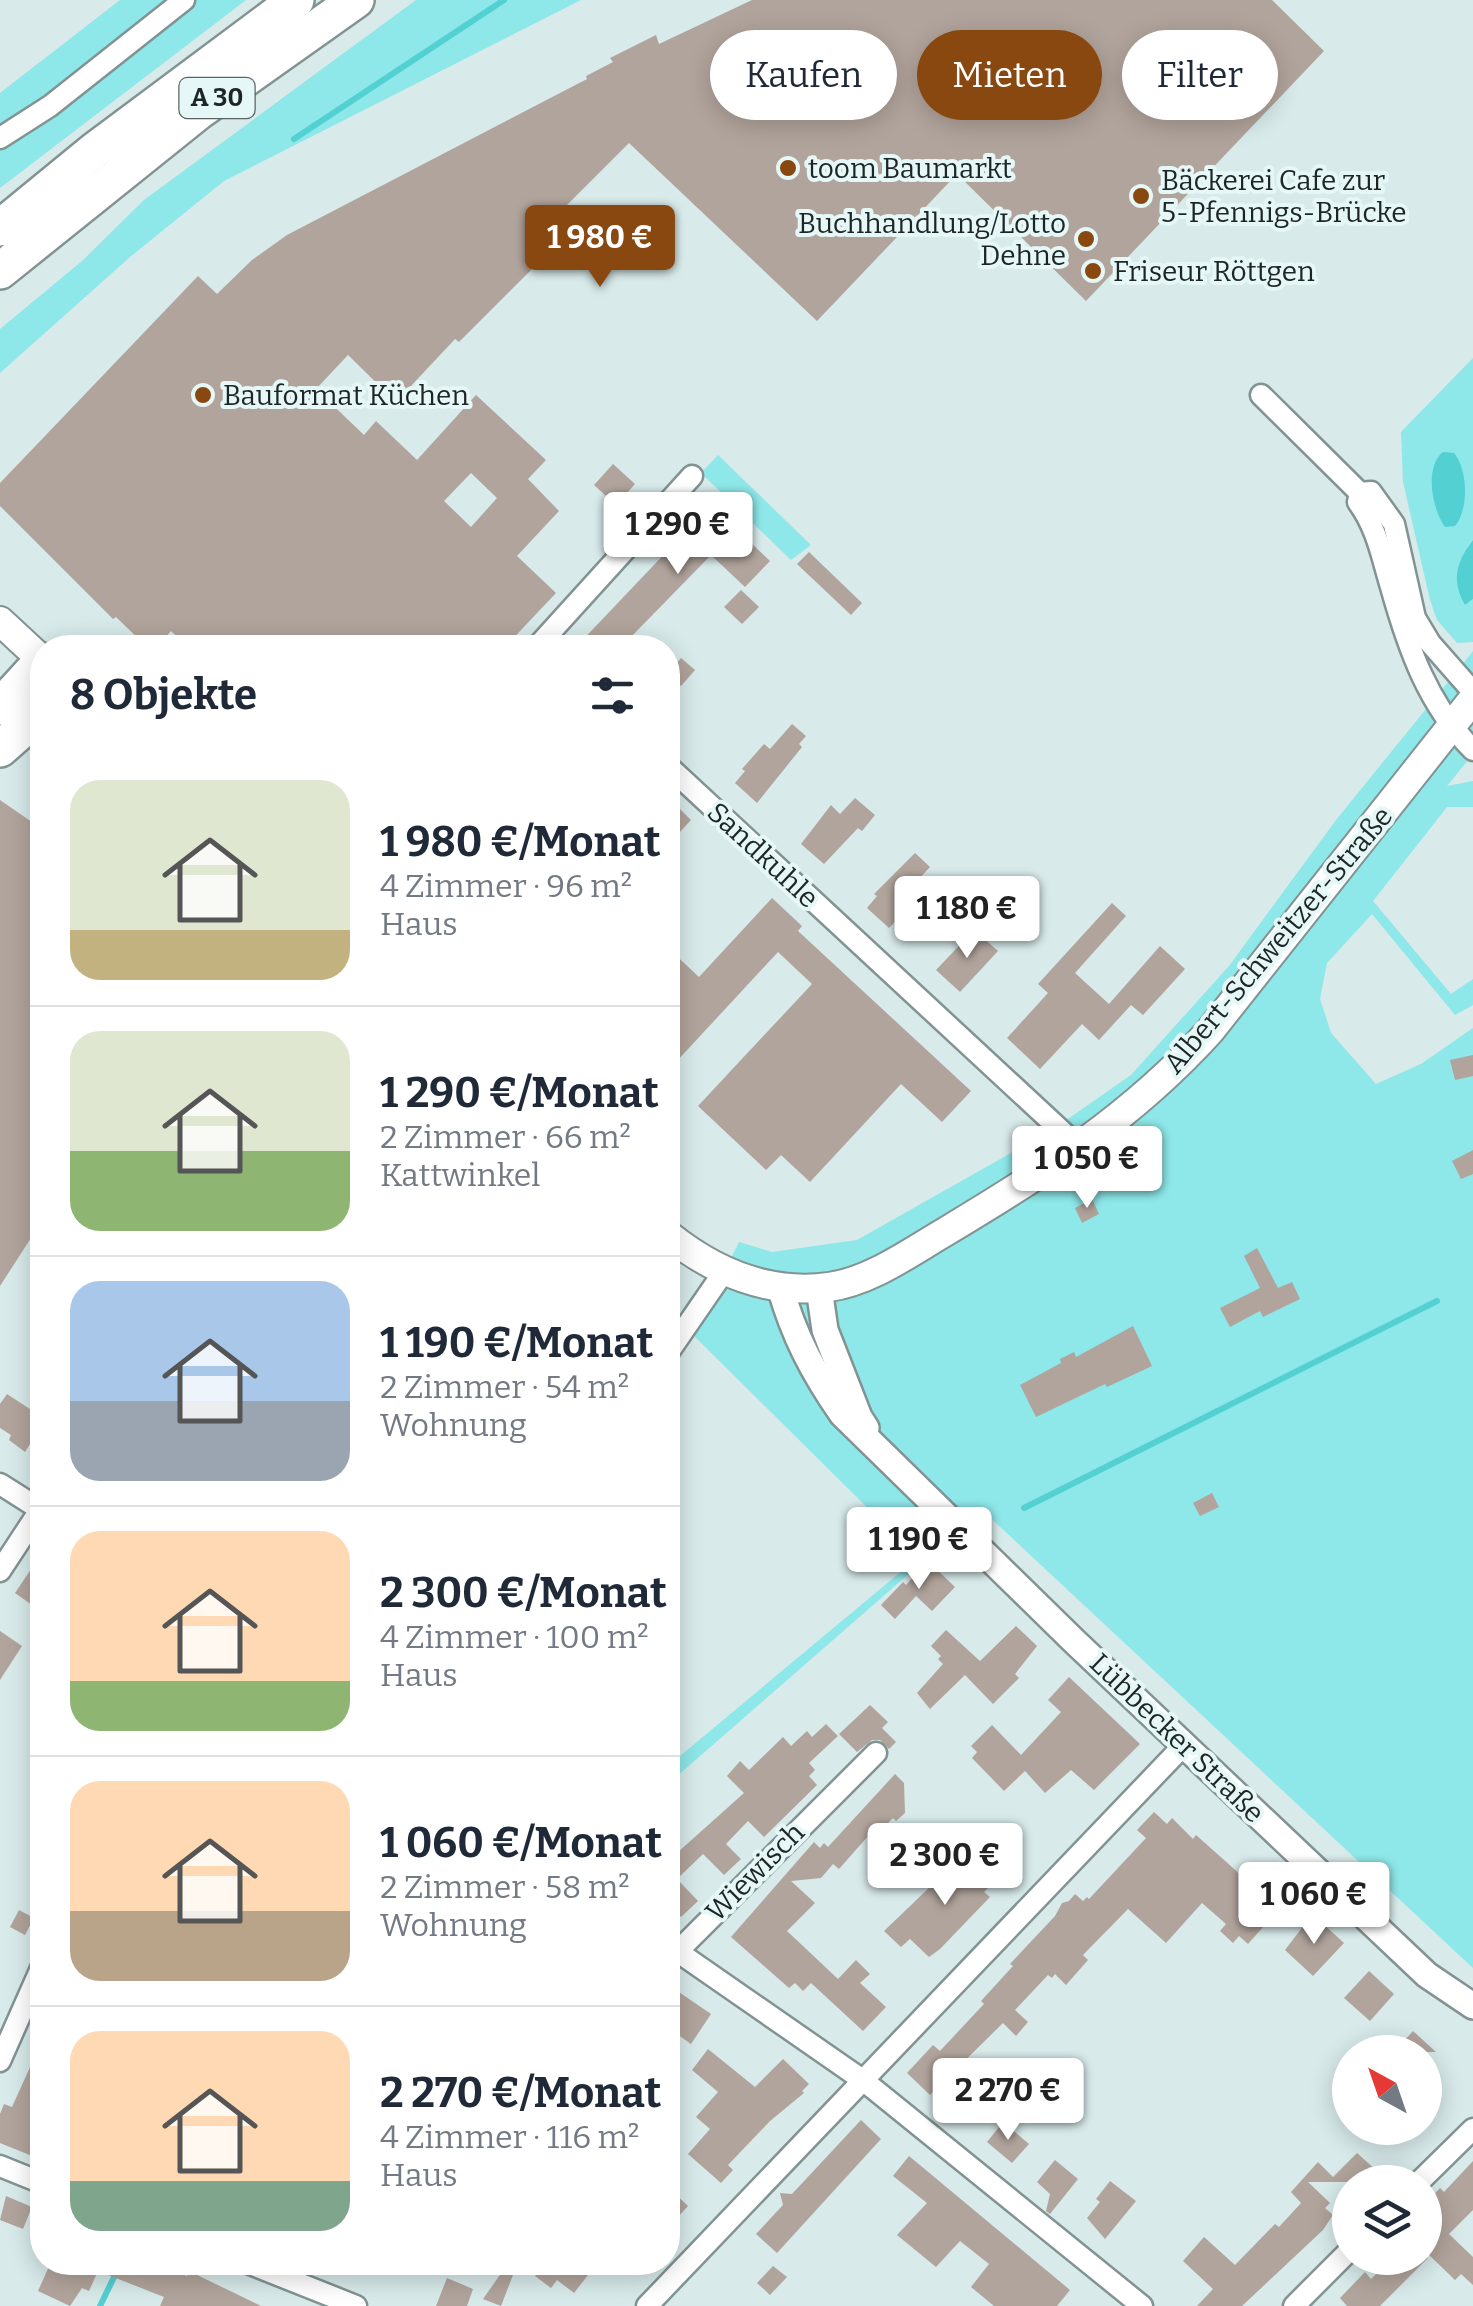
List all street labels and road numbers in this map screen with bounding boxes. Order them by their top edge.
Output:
road number: A 30 [180,78,254,118]
street label: Sandkuhle [701,795,825,915]
street label: Albert-Schweitzer-Straße [1157,800,1399,1080]
street label: Lübbecker Straße [1083,1647,1271,1829]
street label: Wiewisch [699,1816,811,1928]

